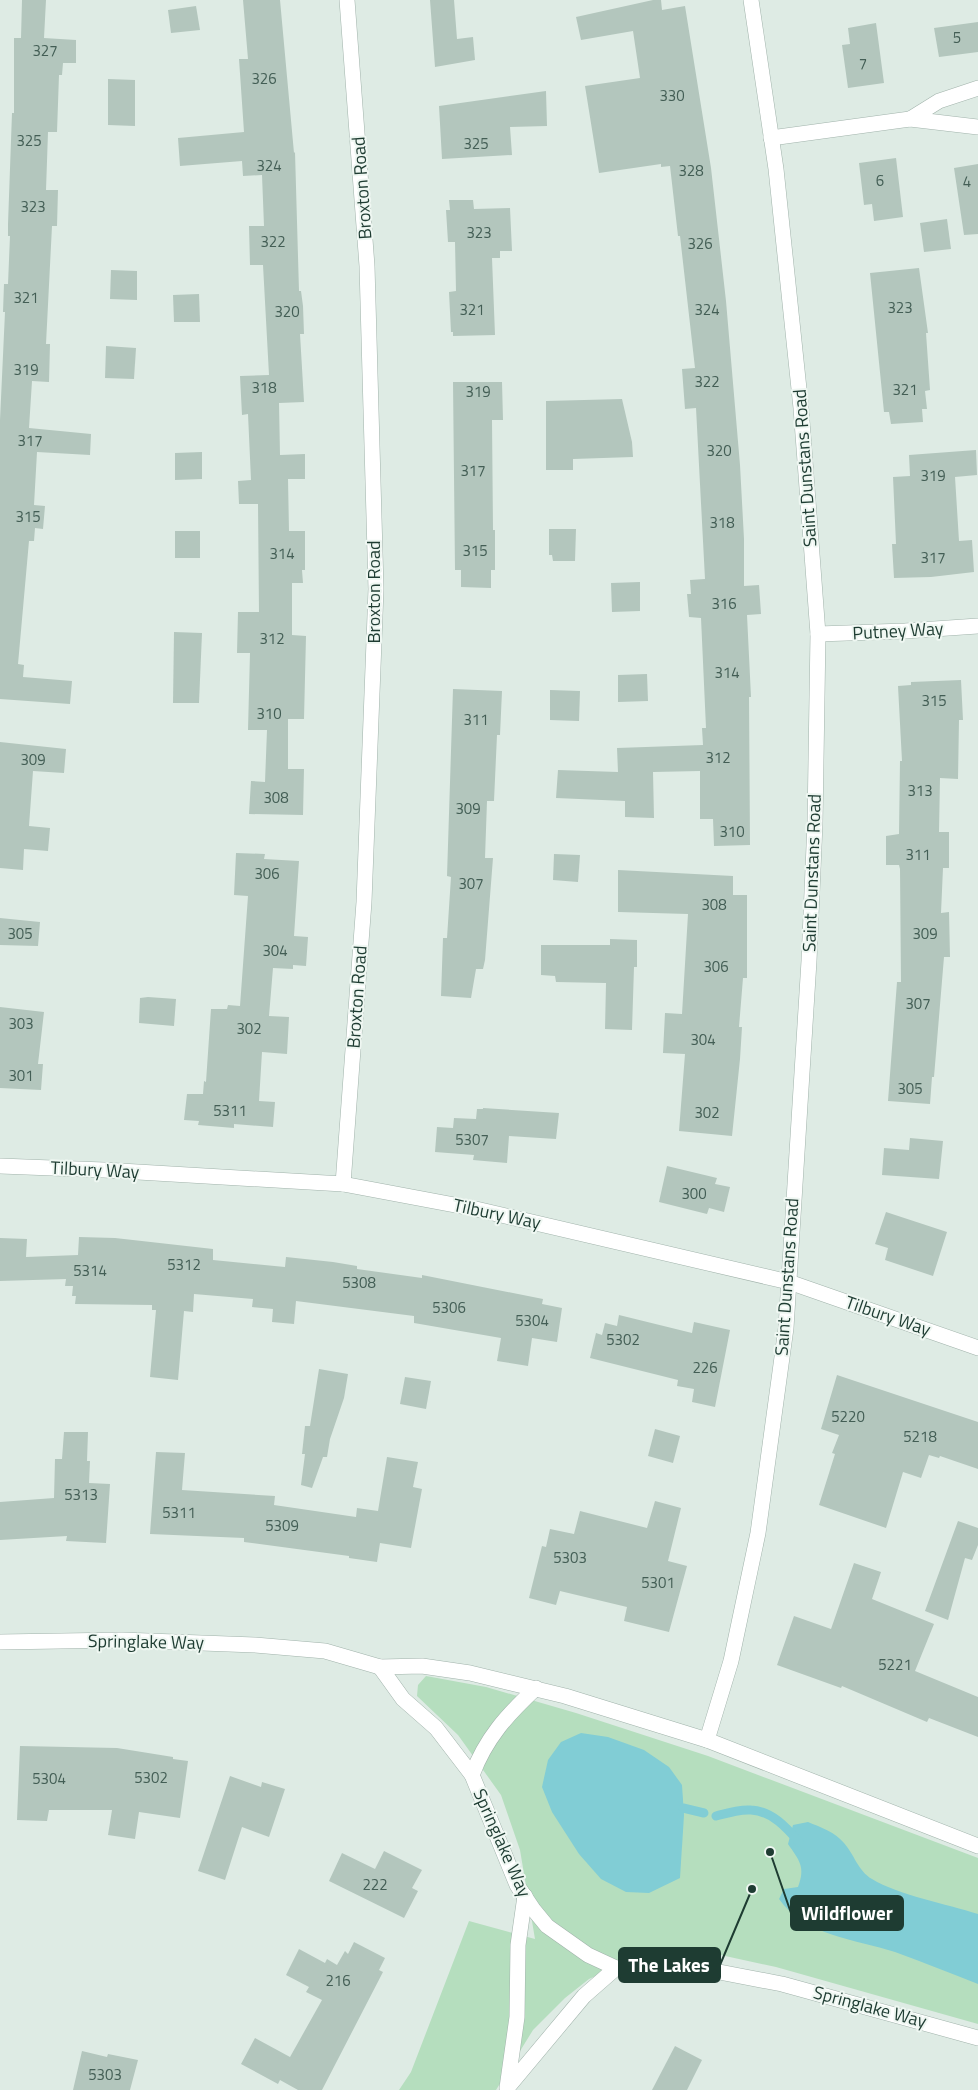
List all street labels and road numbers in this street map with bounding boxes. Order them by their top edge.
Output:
street label: Broxton Road [344,136,379,240]
street label: Saint Dunstans Road [786,388,823,548]
street label: Broxton Road [360,541,387,643]
street label: Putney Way [852,615,944,646]
street label: Saint Dunstans Road [795,793,828,952]
street label: Broxton Road [339,945,374,1049]
street label: Tilbury Way [50,1154,140,1185]
street label: Tilbury Way [451,1191,544,1236]
street label: Saint Dunstans Road [768,1197,805,1357]
street label: Tilbury Way [842,1288,935,1343]
street label: Springlake Way [88,1627,205,1656]
street label: Springlake Way [466,1784,539,1902]
street label: Springlake Way [810,1978,930,2035]

